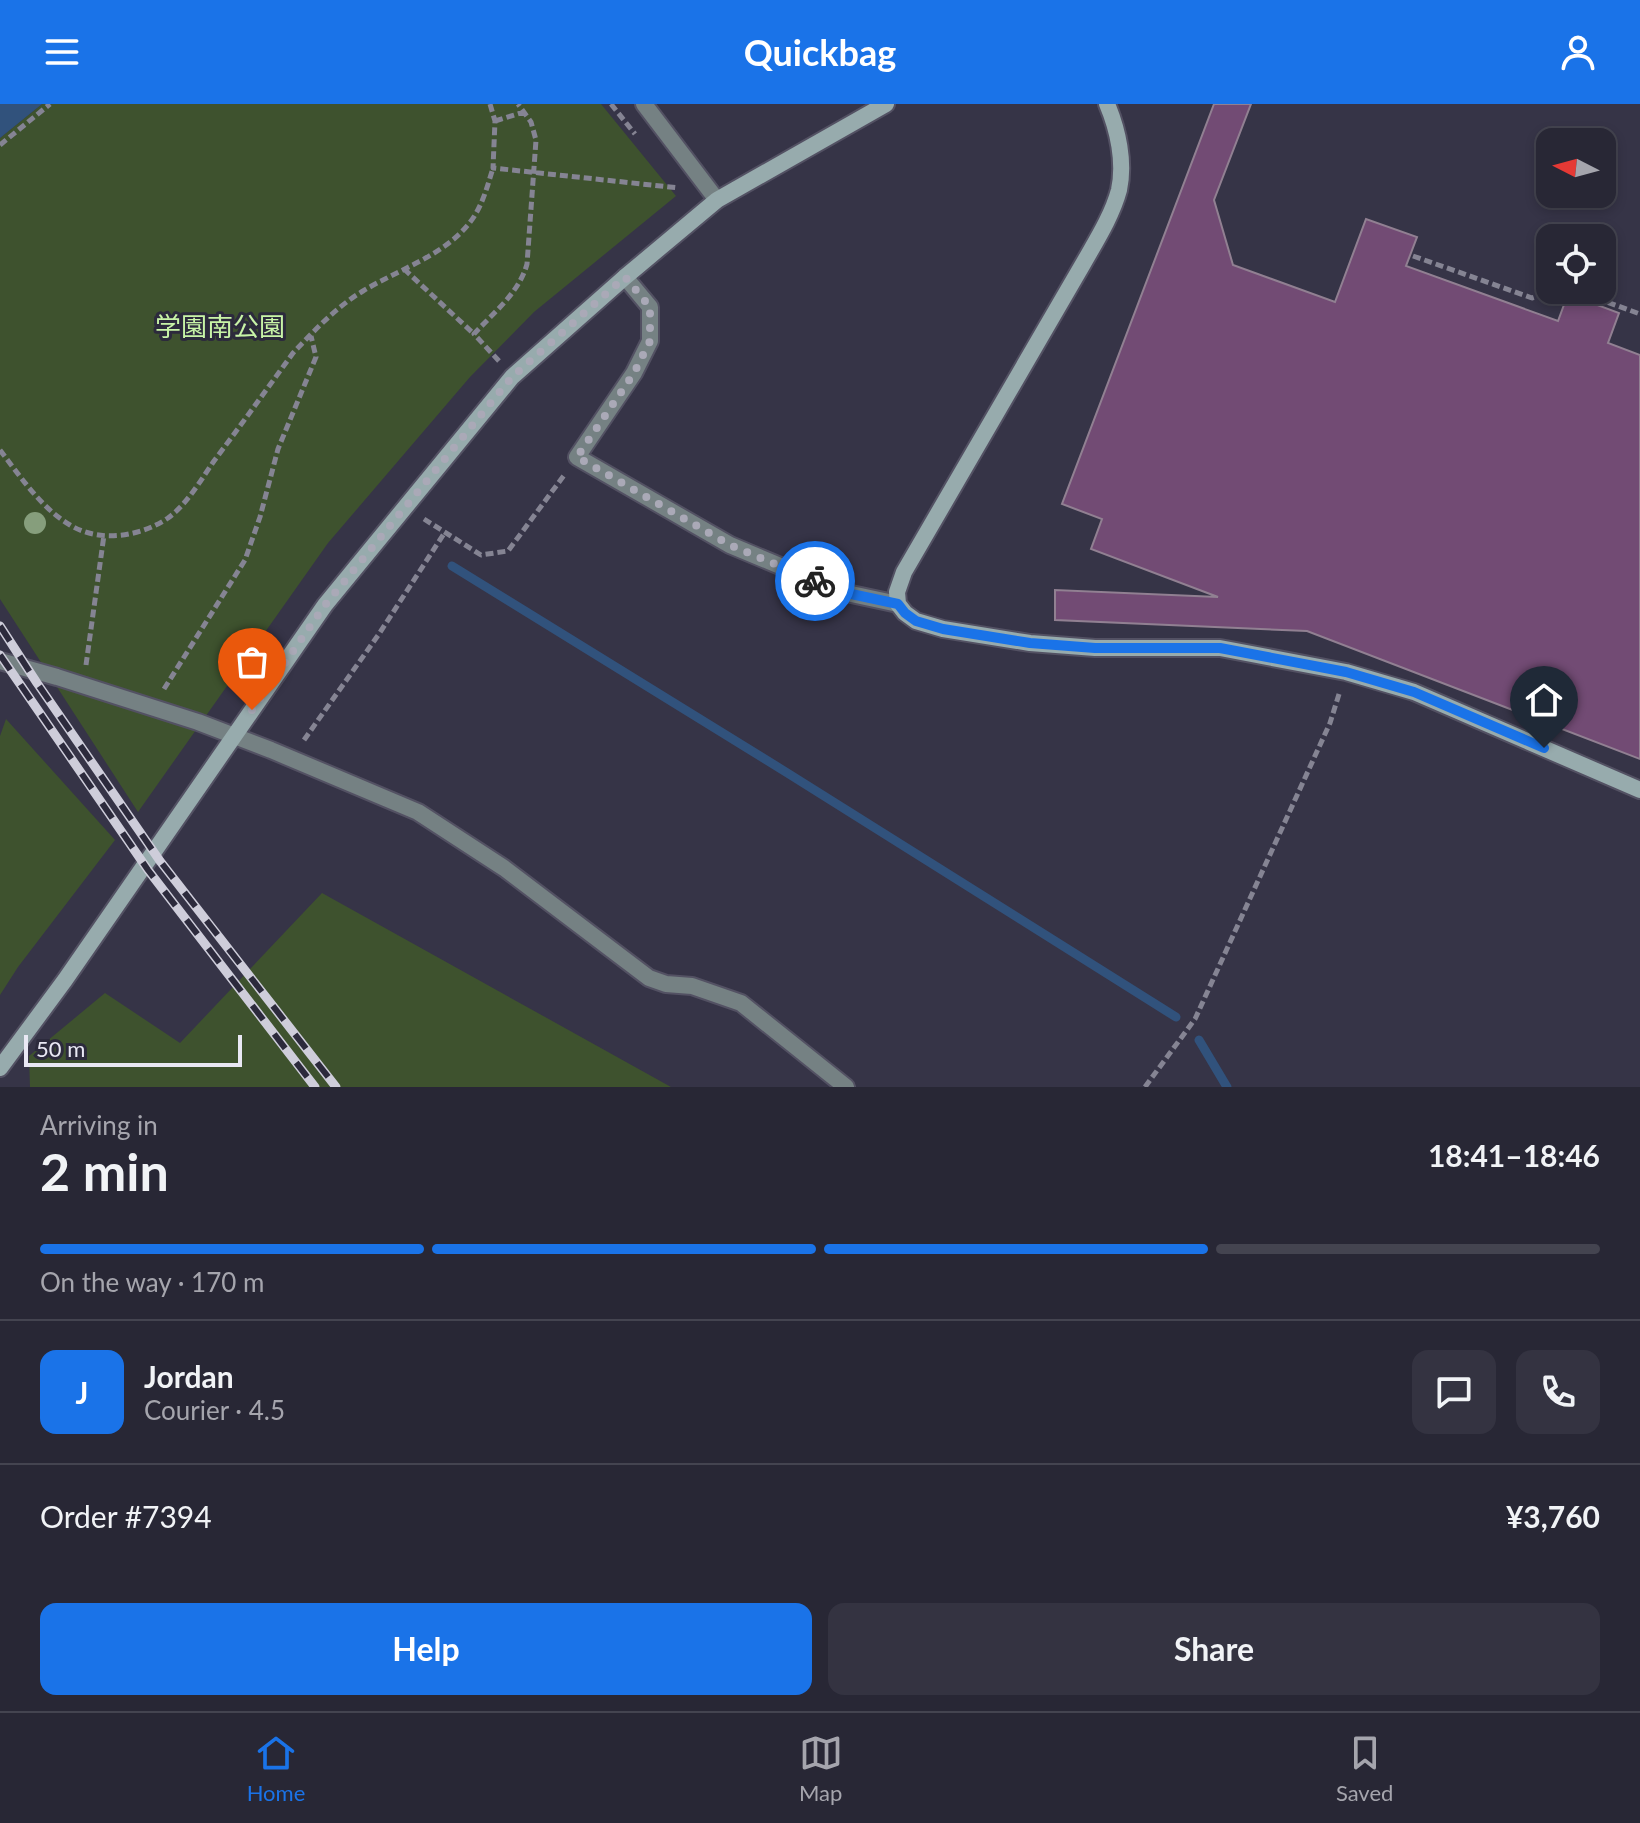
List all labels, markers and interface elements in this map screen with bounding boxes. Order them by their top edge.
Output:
icon: menu [40,30,84,74]
text: Quickbag [744,30,896,74]
icon: person [1556,30,1600,74]
north arrow [1536,128,1616,208]
map controls [1536,128,1616,304]
button: locate [1536,224,1616,304]
park label: 学園南公園 [155,310,285,342]
courier [775,541,855,621]
icon: bike [793,559,837,603]
pin [218,628,286,710]
icon: bag [230,640,274,684]
pin [1510,666,1578,748]
icon: home [1522,678,1566,722]
scale bar [24,1031,242,1067]
text: 50 m [36,1035,85,1062]
text: Arriving in [40,1109,158,1141]
text: 18:41–18:46 [1428,1137,1600,1173]
text: 2 min [40,1140,169,1202]
text: On the way · 170 m [40,1266,264,1298]
button: chat [1412,1350,1496,1434]
button: phone [1516,1350,1600,1434]
text: Jordan [144,1358,234,1394]
text: J [76,1374,88,1410]
text: Courier · 4.5 [144,1394,285,1426]
text: Order #7394 [40,1498,212,1534]
text: ¥3,760 [1506,1498,1600,1534]
button: Help [40,1603,812,1695]
button: Share [828,1603,1600,1695]
tab: Home [247,1731,305,1806]
tab: Map [799,1731,843,1806]
tab: Saved [1336,1731,1393,1806]

